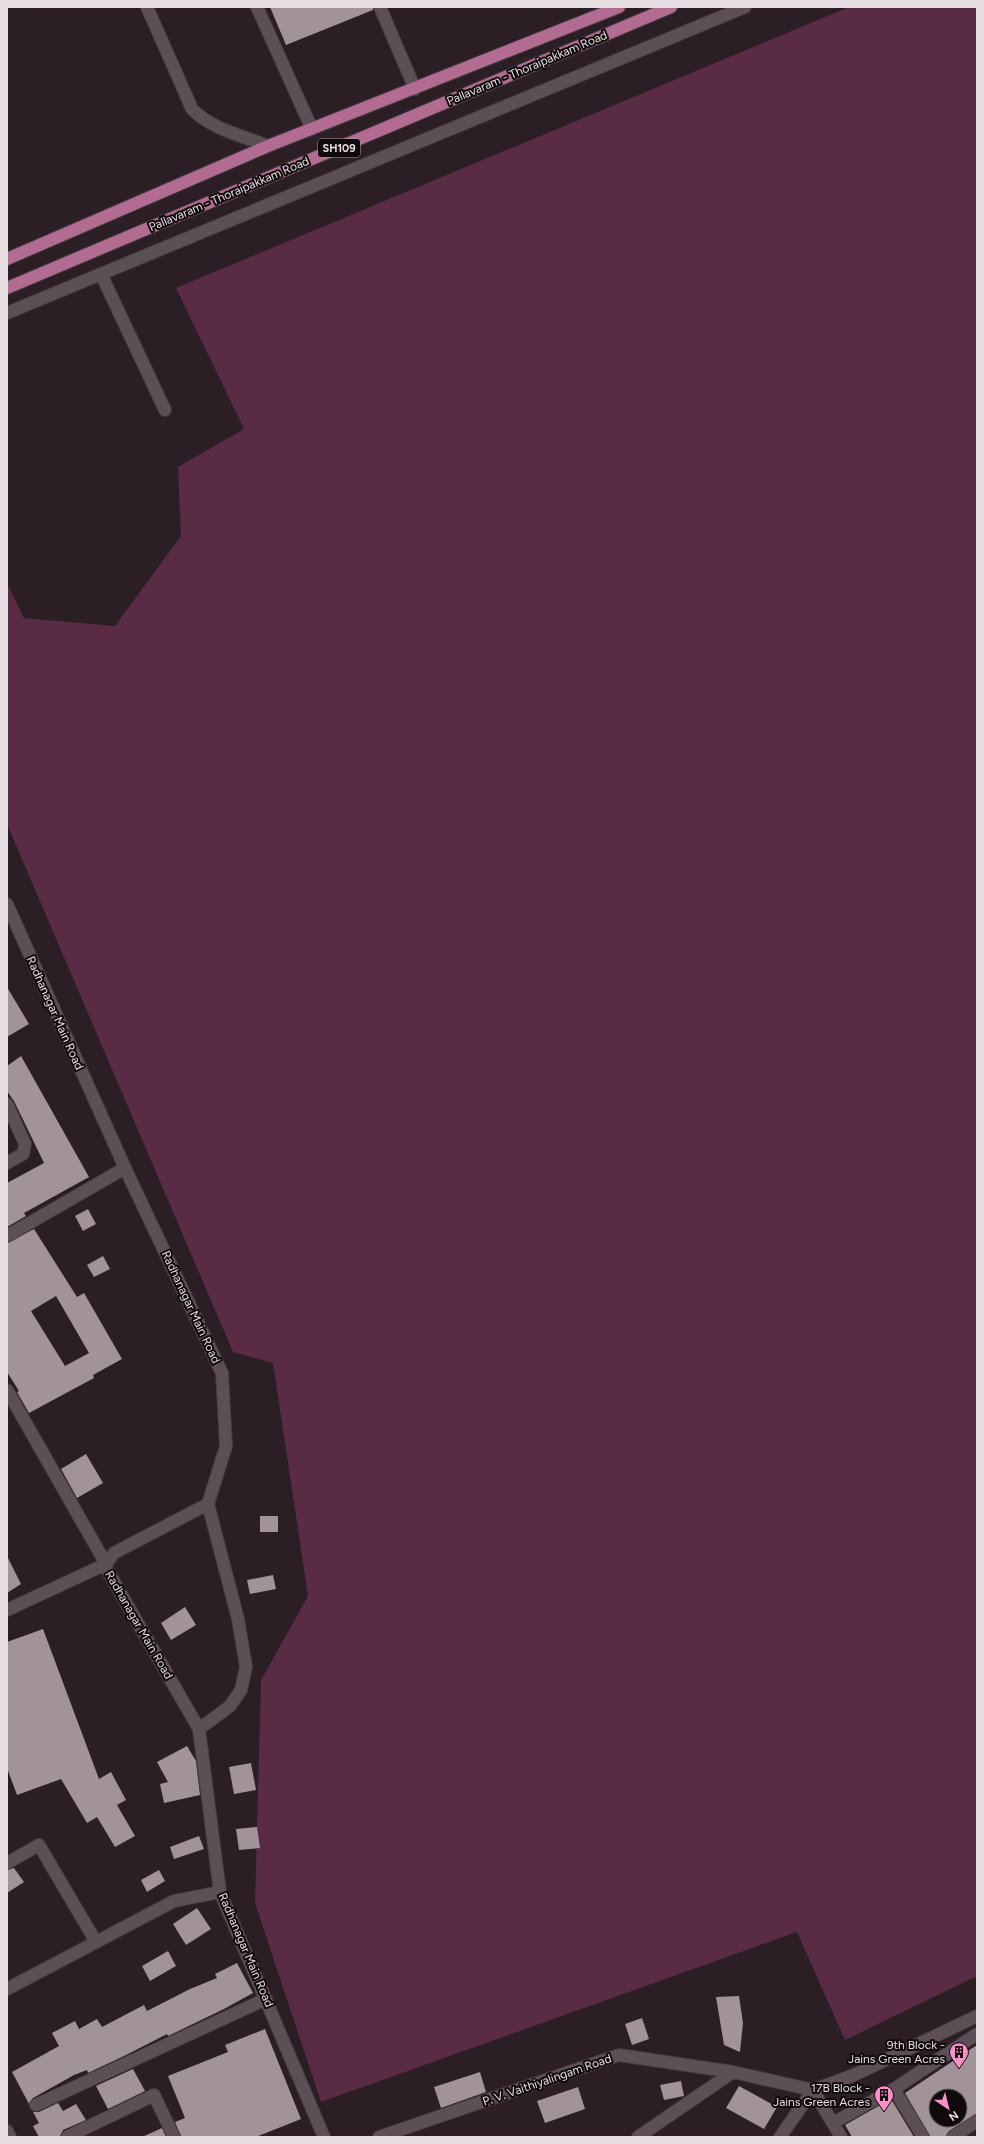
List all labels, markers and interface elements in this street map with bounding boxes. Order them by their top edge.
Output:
street label: Pallavaram - Thoraipakkam Road [445,28,609,108]
road number: SH109 [318,139,360,157]
street label: Pallavaram - Thoraipakkam Road [147,154,311,234]
street label: Radhanagar Main Road [24,954,86,1072]
street label: Radhanagar Main Road [159,1248,223,1366]
street label: Radhanagar Main Road [102,1568,176,1682]
street label: Radhanagar Main Road [216,1891,276,2009]
place label: 9th Block - Jains Green Acres [848,2038,945,2066]
building icon: 9th Block - Jains Green Acres [948,2041,970,2069]
street label: P. V. Vaithiyalingam Road [481,2051,613,2109]
place label: 17B Block - Jains Green Acres [773,2081,870,2109]
building icon: 17B Block - Jains Green Acres [873,2084,895,2112]
north arrow [928,2088,968,2128]
text: N [946,2108,961,2124]

